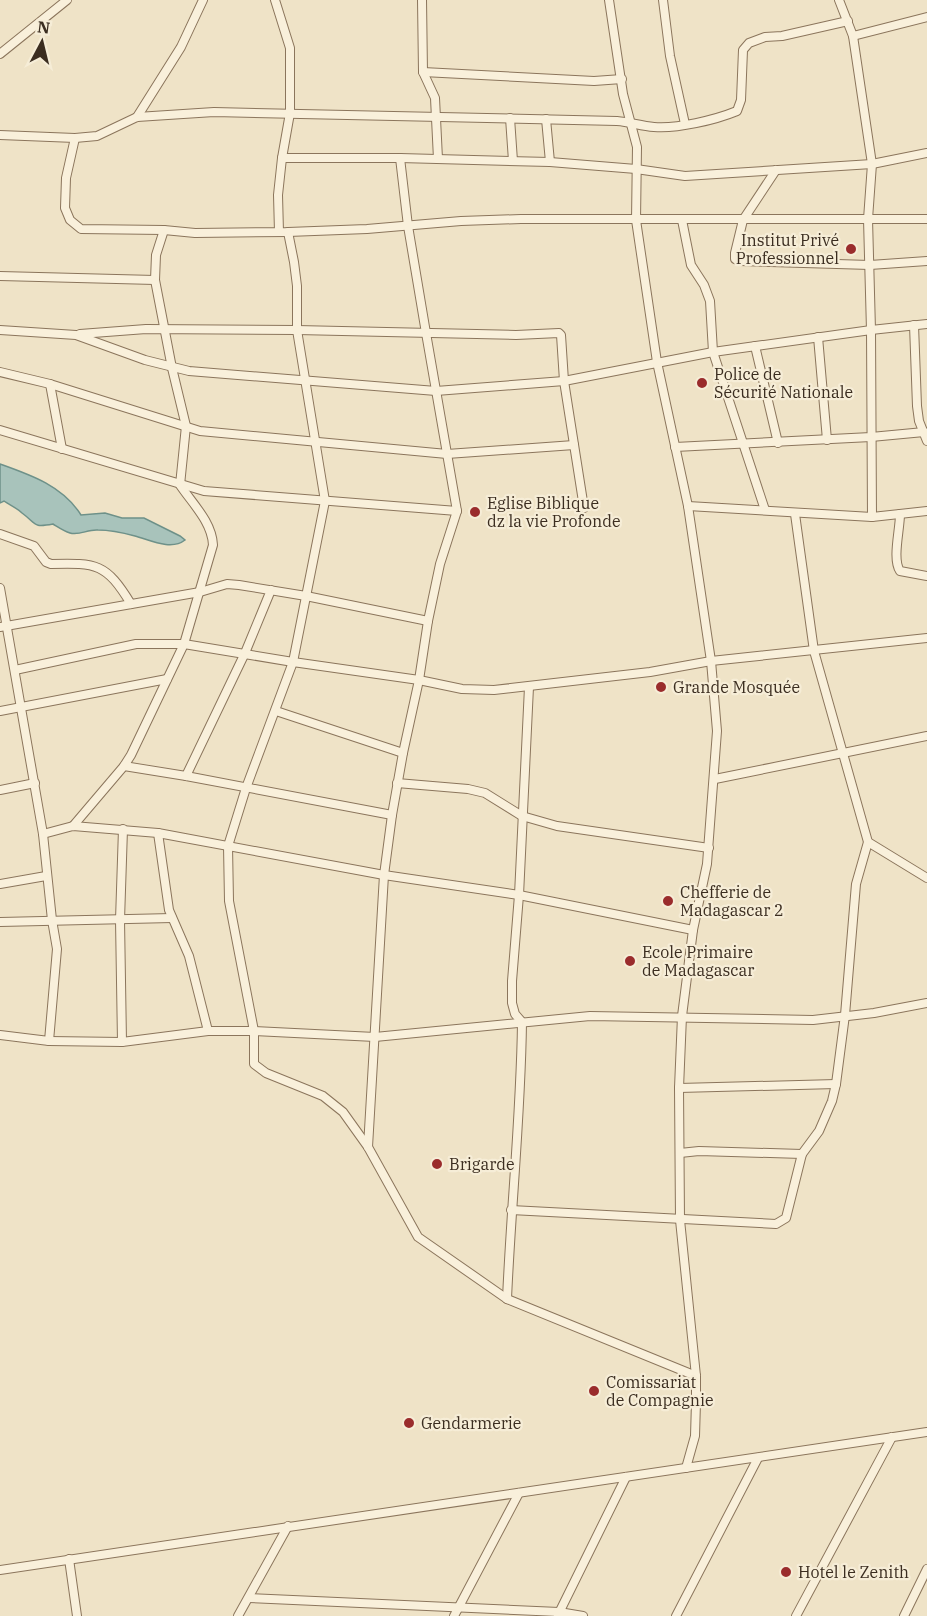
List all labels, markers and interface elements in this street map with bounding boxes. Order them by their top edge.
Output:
north arrow [12,12,72,72]
text: N [36,16,51,38]
place label: Institut Privé Professionnel [736,230,839,268]
marker: Institut Privé Professionnel [844,242,858,256]
place label: Police de Sécurité Nationale [714,364,853,402]
marker: Police de Sécurité Nationale [695,376,709,390]
place label: Eglise Biblique dz la vie Profonde [487,493,620,531]
marker: Eglise Biblique dz la vie Profonde [468,505,482,519]
place label: Grande Mosquée [673,677,800,697]
marker: Grande Mosquée [654,680,668,694]
place label: Chefferie de Madagascar 2 [680,882,784,920]
marker: Chefferie de Madagascar 2 [661,894,675,908]
place label: Ecole Primaire de Madagascar [642,942,754,980]
marker: Ecole Primaire de Madagascar [623,954,637,968]
place label: Brigarde [449,1154,515,1174]
marker: Brigarde [430,1157,444,1171]
place label: Comissariat de Compagnie [606,1372,714,1410]
marker: Comissariat de Compagnie [587,1384,601,1398]
place label: Gendarmerie [421,1413,521,1433]
marker: Gendarmerie [402,1416,416,1430]
place label: Hotel le Zenith [798,1562,909,1582]
marker: Hotel le Zenith [779,1565,793,1579]

